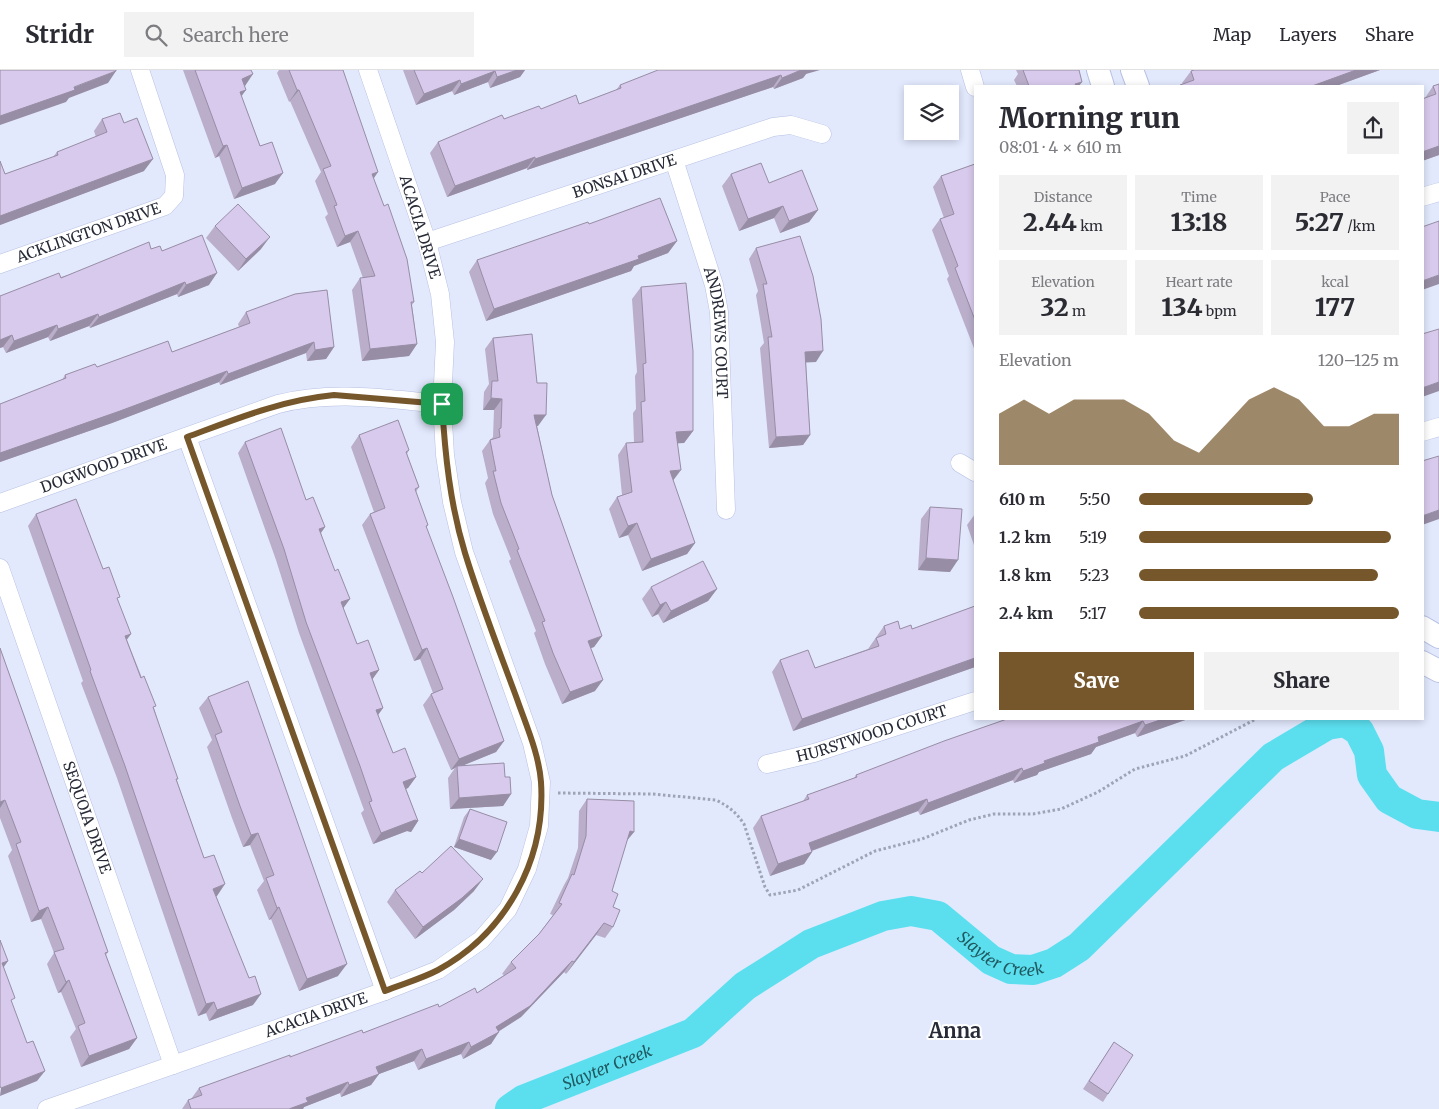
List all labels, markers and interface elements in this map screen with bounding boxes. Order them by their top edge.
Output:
search box [124,12,474,57]
text: Stridr [25,19,94,50]
icon: search [142,21,170,49]
text: Search here [182,23,289,47]
text: Map [1213,23,1251,46]
text: Layers [1279,23,1337,46]
text: Share [1365,23,1414,46]
map controls [904,85,959,140]
button: layers [904,85,959,140]
text: Morning run [999,100,1180,136]
button: share [1347,102,1399,154]
text: 08:01 · 4 × 610 m [999,137,1122,157]
street label: BONSAI DRIVE [570,150,679,202]
street label: ACACIA DRIVE [395,172,445,281]
text: Distance [1034,188,1092,206]
text: Time [1181,188,1217,206]
text: Pace [1320,188,1350,206]
street label: ACKLINGTON DRIVE [13,198,164,267]
text: 2.44 [1023,206,1077,238]
text: 13:18 [1170,206,1228,238]
text: 5:27 [1295,206,1344,238]
text: km [1077,217,1103,235]
text: /km [1344,217,1375,235]
street label: ANDREWS COURT [699,263,732,400]
text: Elevation [1031,273,1095,291]
text: Heart rate [1166,273,1233,291]
text: kcal [1321,273,1349,291]
text: 32 [1040,291,1069,323]
text: 134 [1161,291,1203,323]
text: 177 [1315,291,1355,323]
text: m [1069,302,1086,320]
text: bpm [1203,302,1237,320]
text: Elevation [999,350,1072,370]
text: 120–125 m [1318,350,1399,370]
pin [421,383,463,425]
icon: arrive [428,390,456,418]
street label: DOGWOOD DRIVE [38,434,170,497]
text: 610 m [999,489,1045,509]
text: 5:50 [1079,489,1110,509]
text: 1.2 km [999,527,1051,547]
text: 5:19 [1079,527,1107,547]
text: 1.8 km [999,565,1051,585]
text: 5:23 [1079,565,1109,585]
text: 2.4 km [999,603,1053,623]
text: 5:17 [1079,603,1106,623]
button: Save [999,652,1194,710]
button: Share [1204,652,1399,710]
street label: HURSTWOOD COURT [794,700,950,766]
street label: SEQUOIA DRIVE [59,759,116,876]
water label: Slayter Creek [954,927,1046,980]
street label: ACACIA DRIVE [261,988,370,1042]
district label: Anna [928,1018,981,1043]
water label: Slayter Creek [559,1040,655,1094]

